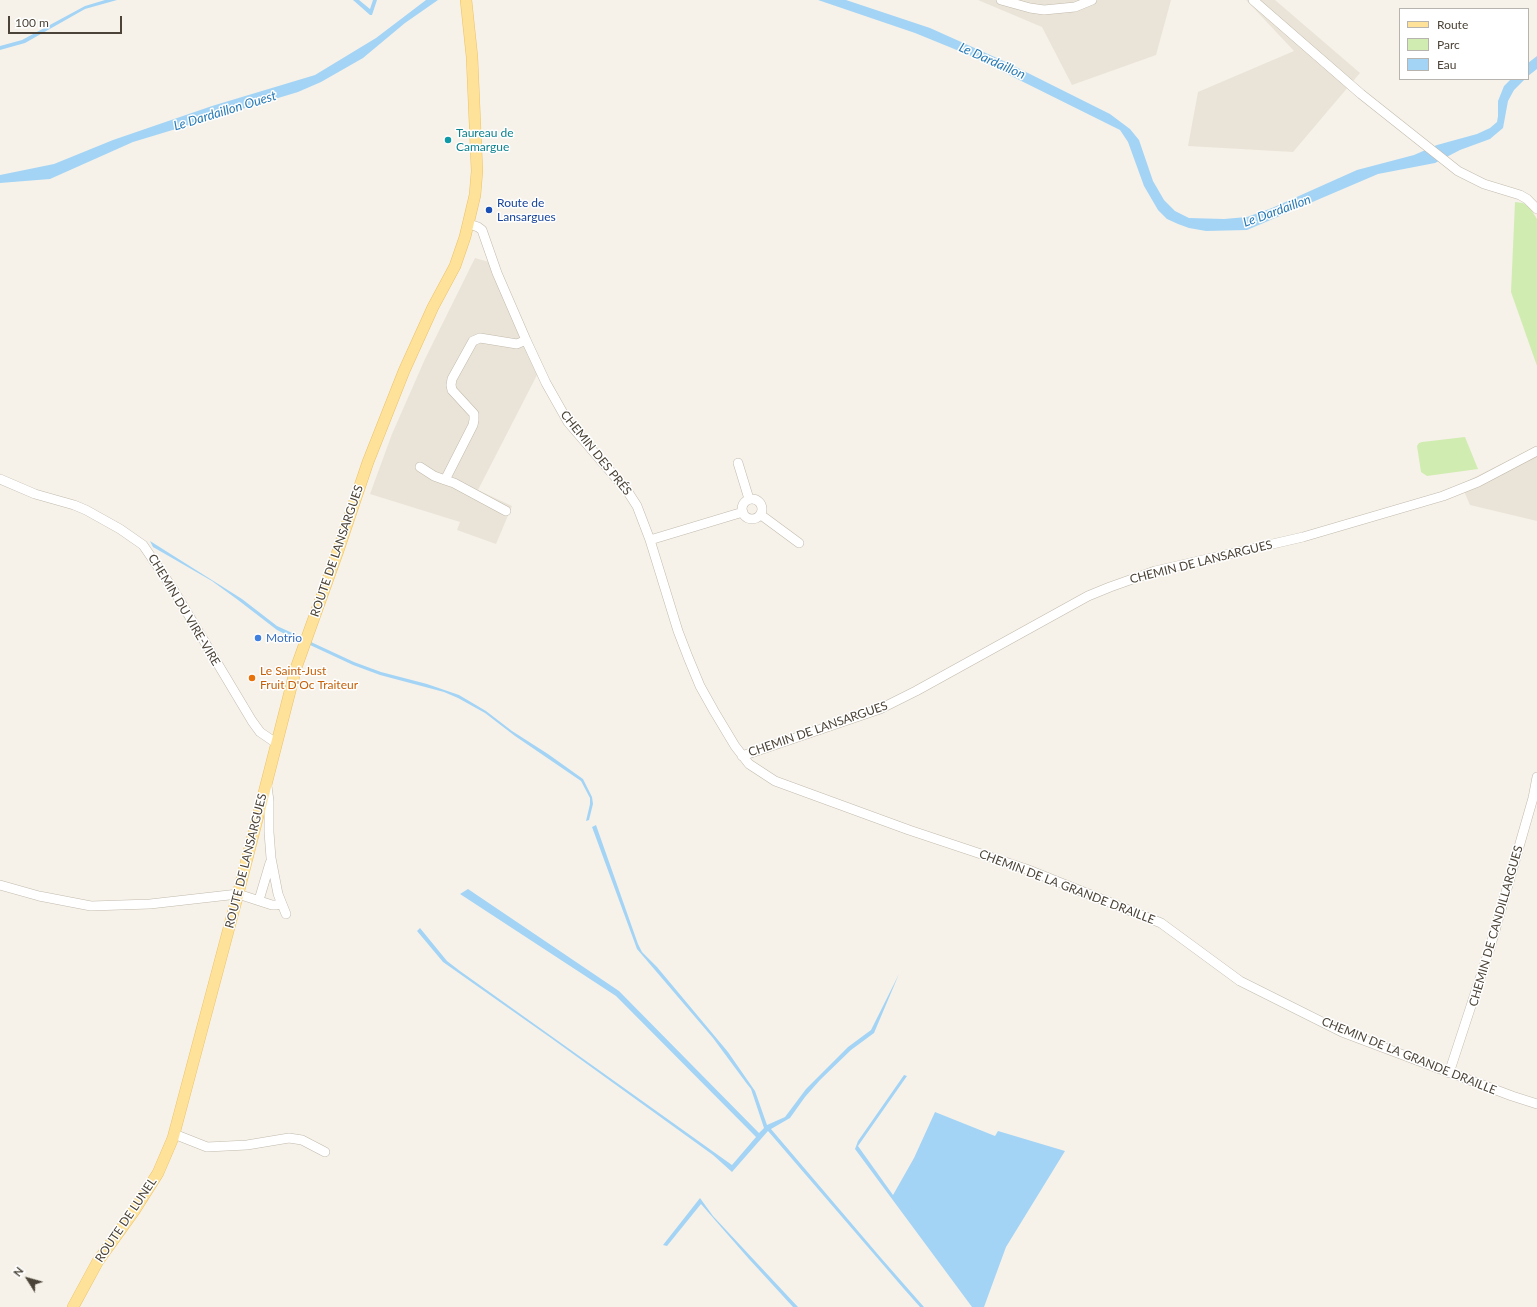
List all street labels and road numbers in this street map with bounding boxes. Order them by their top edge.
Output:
street label: CHEMIN DES PRÉS [557,408,635,498]
street label: ROUTE DE LANSARGUES [308,483,366,619]
street label: CHEMIN DE LANSARGUES [1128,537,1274,587]
street label: CHEMIN DU VIRE-VIRE [145,552,223,668]
street label: CHEMIN DE LANSARGUES [746,698,890,760]
street label: ROUTE DE LANSARGUES [222,792,270,930]
street label: CHEMIN DE CANDILLARGUES [1466,844,1526,1008]
street label: CHEMIN DE LA GRANDE DRAILLE [977,847,1157,927]
street label: CHEMIN DE LA GRANDE DRAILLE [1319,1014,1499,1098]
street label: ROUTE DE LUNEL [92,1175,160,1265]

